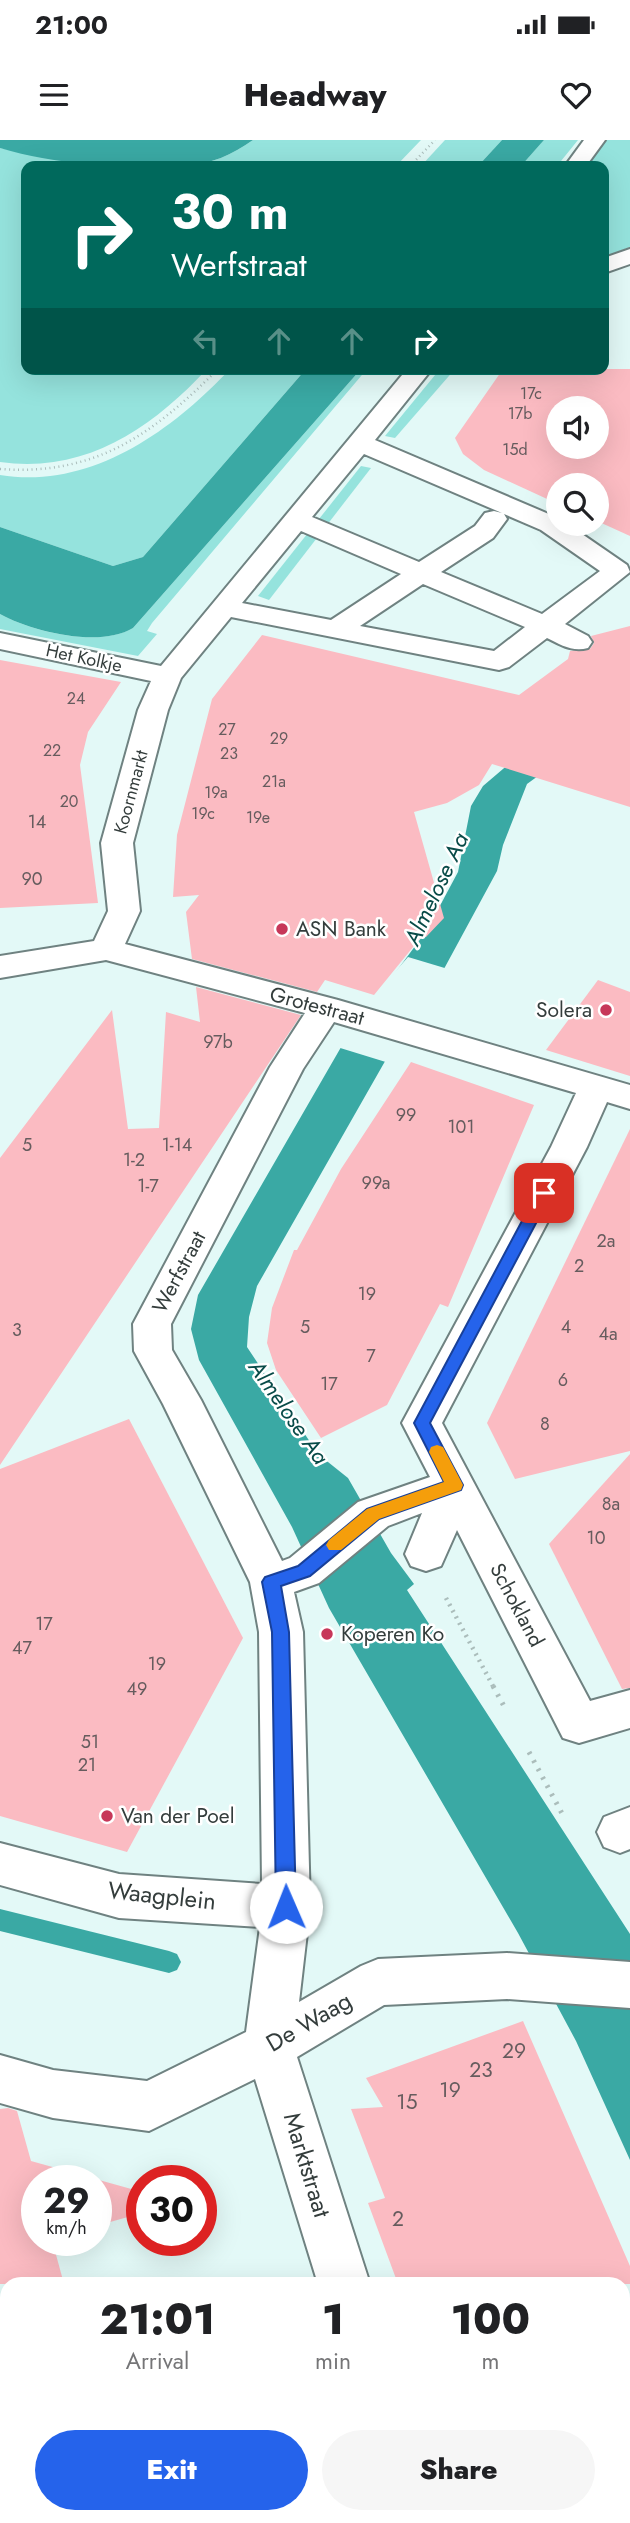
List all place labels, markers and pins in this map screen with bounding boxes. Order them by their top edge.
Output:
place label: ASN Bank [296,914,387,944]
marker: ASN Bank [274,921,290,937]
place label: Solera [536,995,592,1025]
marker: Solera [598,1002,614,1018]
pin [514,1163,574,1223]
place label: Koperen Ko [341,1619,444,1649]
marker: Koperen Ko [319,1626,335,1642]
place label: Van der Poel [121,1801,234,1831]
marker: Van der Poel [99,1808,115,1824]

